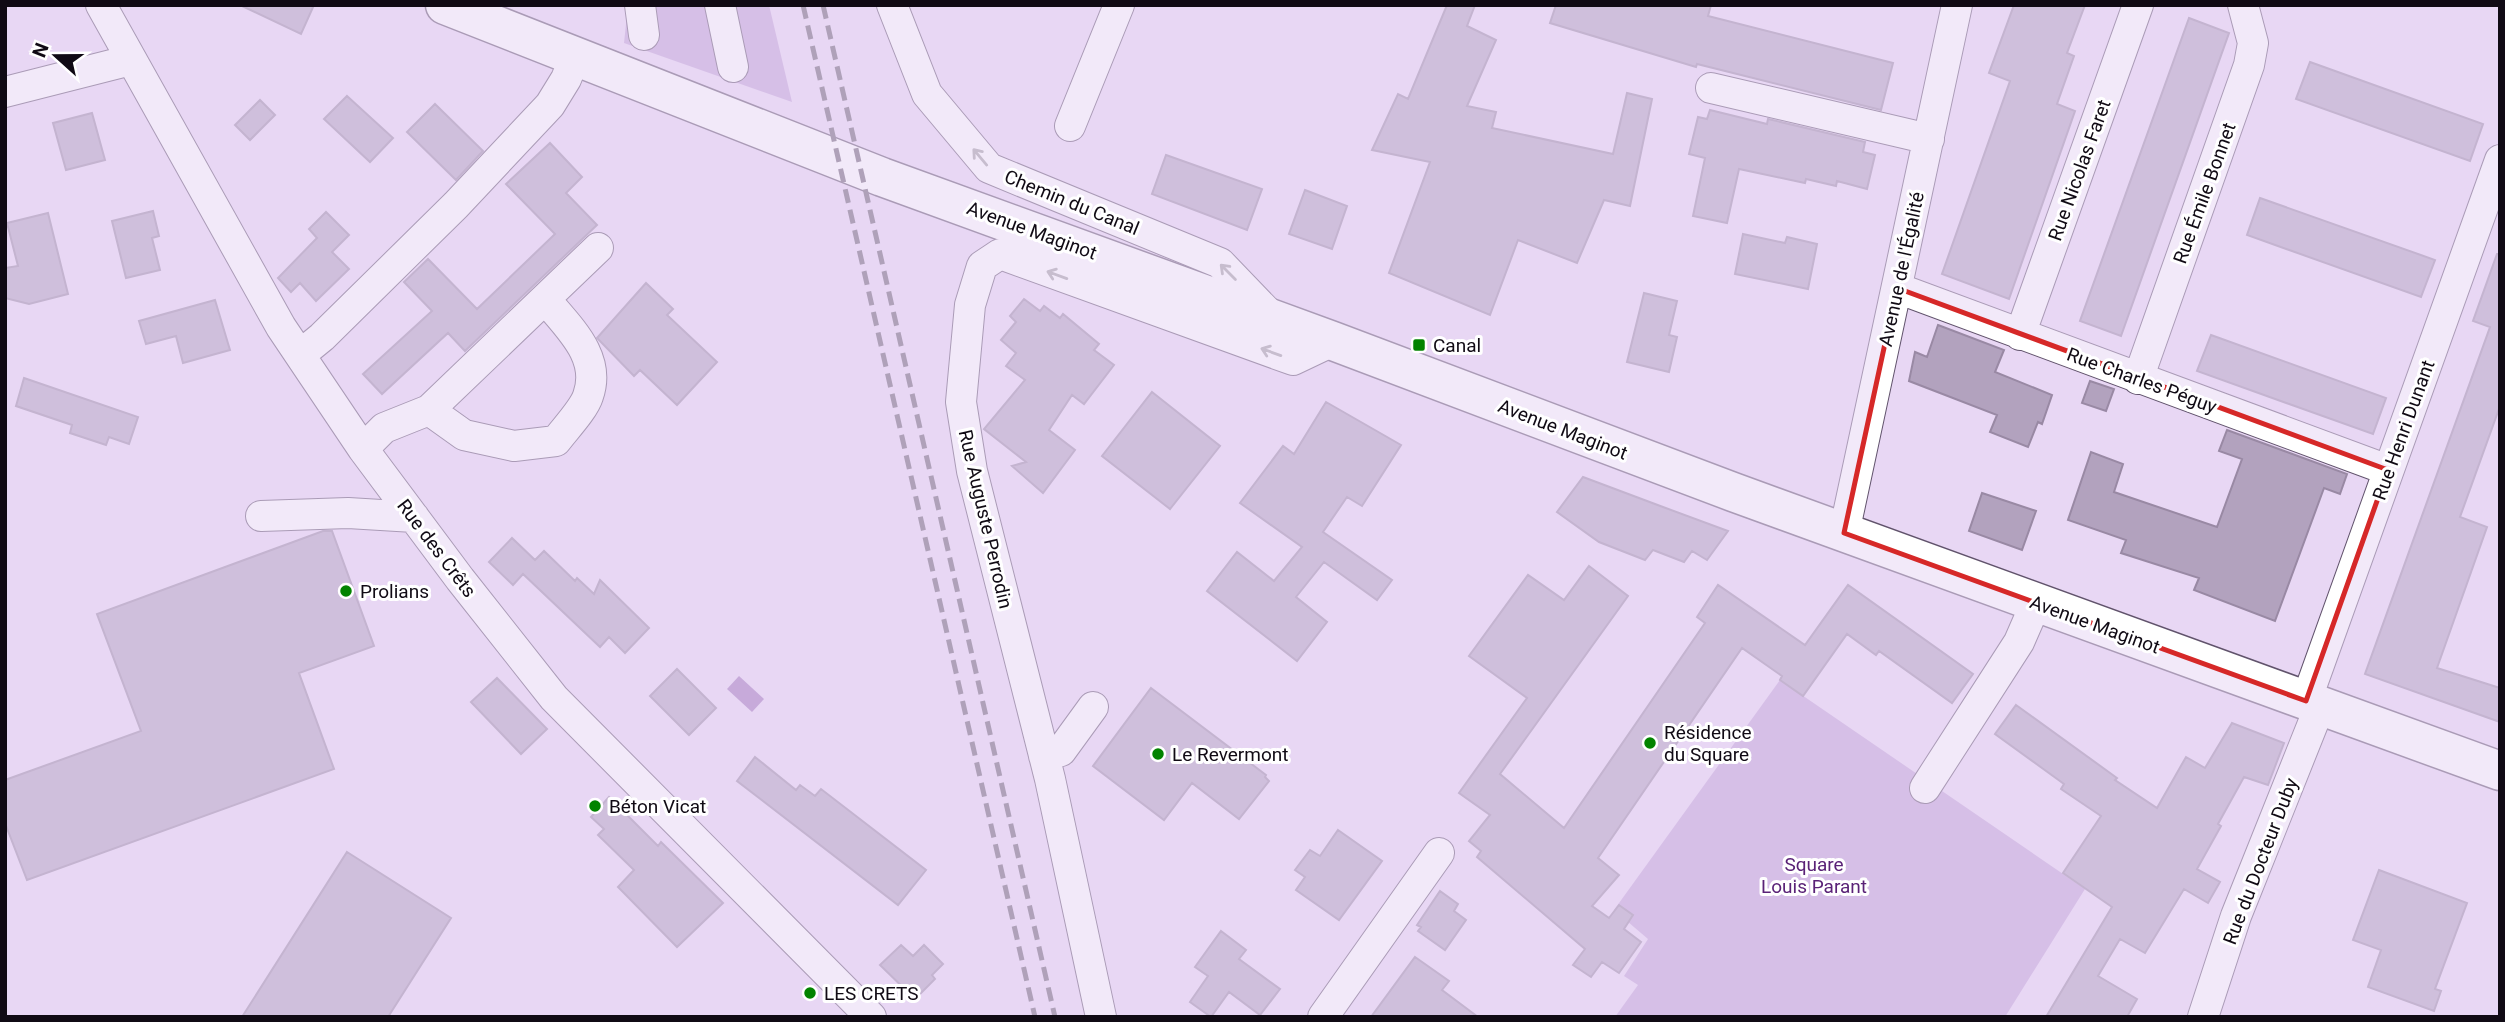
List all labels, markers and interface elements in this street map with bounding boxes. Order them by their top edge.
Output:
north arrow [21,21,91,91]
text: N [27,40,54,60]
street label: Rue Nicolas Faret [2043,96,2116,244]
street label: Rue Émile Bonnet [2168,120,2241,267]
one-way arrow [972,149,987,167]
street label: Chemin du Canal [1001,165,1143,240]
street label: Avenue de l'Égalité [1874,190,1929,349]
street label: Avenue Maginot [964,196,1100,265]
one-way arrow [1220,264,1237,281]
one-way arrow [1046,268,1068,280]
place label: Canal [1433,334,1481,357]
marker: Canal [1411,337,1427,353]
street label: Rue Charles Péguy [2064,343,2220,418]
one-way arrow [1260,345,1282,357]
street label: Rue Henri Dunant [2367,357,2439,503]
street label: Avenue Maginot [1495,394,1631,465]
street label: Rue Auguste Perrodin [954,427,1017,611]
street label: Rue des Crêts [392,495,481,602]
place label: Prolians [360,580,429,603]
marker: Prolians [338,583,354,599]
street label: Avenue Maginot [2027,590,2163,659]
place label: Résidence du Square [1664,721,1752,766]
marker: Résidence du Square [1642,735,1658,751]
place label: Le Revermont [1172,743,1289,766]
marker: Le Revermont [1150,746,1166,762]
street label: Rue du Docteur Duby [2218,775,2303,948]
place label: Béton Vicat [609,795,706,818]
marker: Béton Vicat [587,798,603,814]
park label: Square Louis Parant [1761,853,1867,898]
place label: LES CRETS [824,982,919,1005]
marker: LES CRETS [802,985,818,1001]

